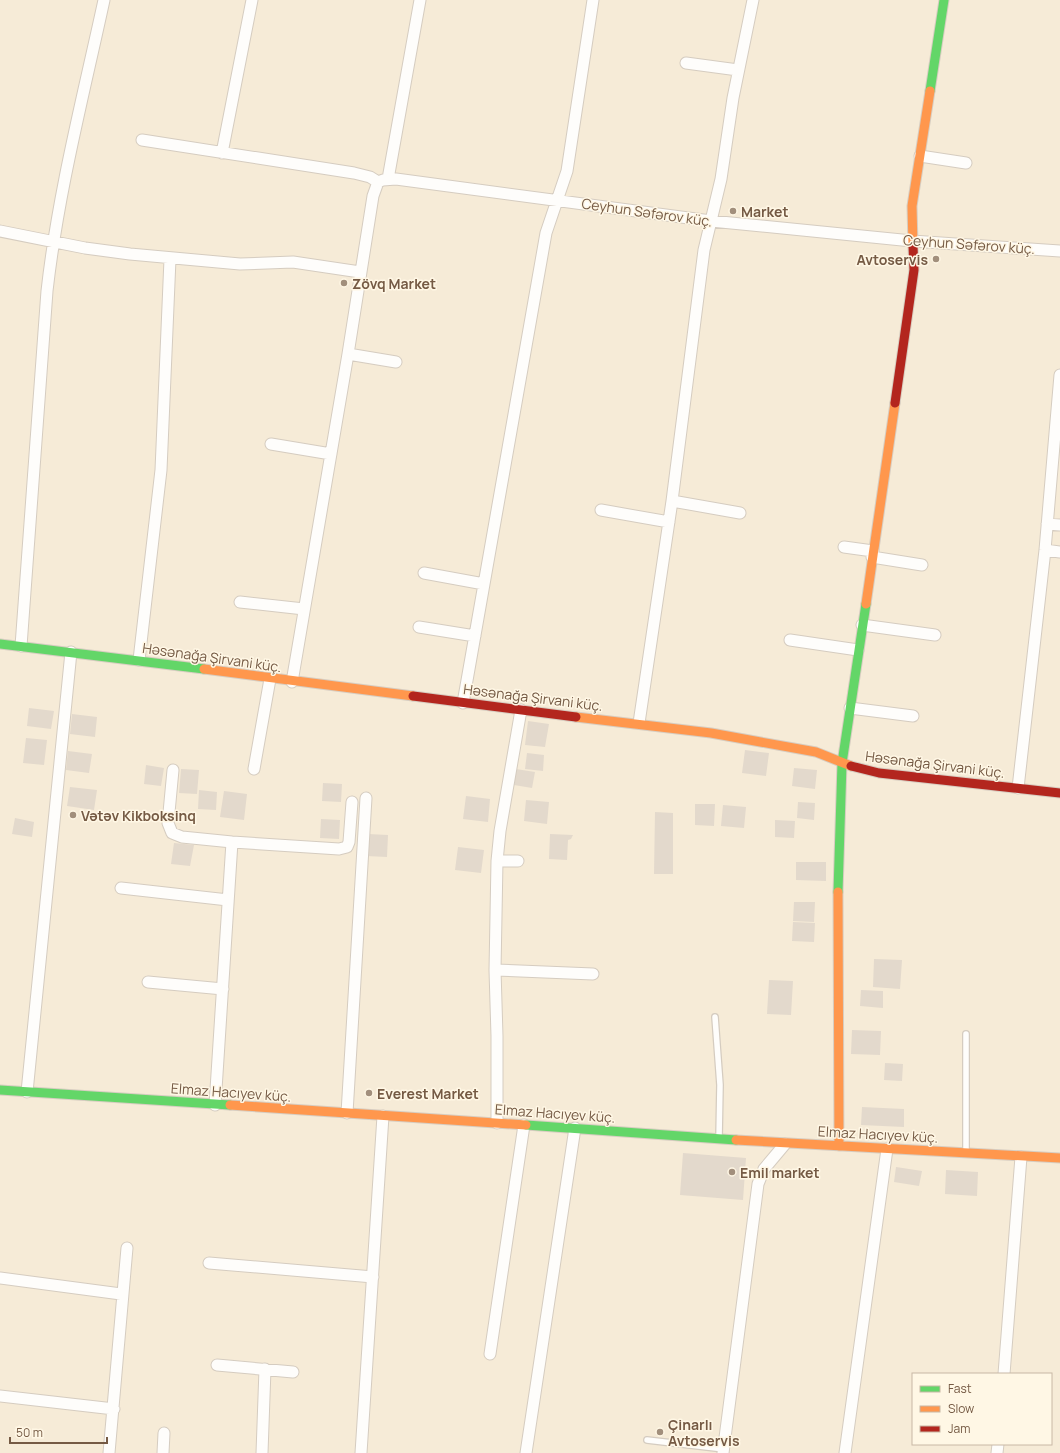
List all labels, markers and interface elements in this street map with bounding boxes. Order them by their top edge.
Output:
street label: Ceyhun Səfərov küç. [580,193,714,231]
place label: Market [741,202,789,221]
marker: Market [728,206,738,216]
street label: Ceyhun Səfərov küç. [903,230,1035,258]
place label: Avtoservis [856,250,928,269]
marker: Avtoservis [931,254,941,264]
place label: Zövq Market [352,274,436,293]
marker: Zövq Market [339,278,349,288]
street label: Həsənağa Şirvani küç. [141,638,283,676]
street label: Həsənağa Şirvani küç. [462,679,604,715]
street label: Həsənağa Şirvani küç. [864,746,1006,782]
place label: Vətəv Kikboksinq [81,806,196,825]
marker: Vətəv Kikboksinq [68,810,78,820]
street label: Elmaz Hacıyev küç. [170,1078,292,1106]
place label: Everest Market [377,1084,479,1103]
marker: Everest Market [364,1088,374,1098]
street label: Elmaz Hacıyev küç. [494,1099,616,1127]
street label: Elmaz Hacıyev küç. [817,1121,939,1147]
place label: Emil market [740,1163,820,1182]
marker: Emil market [727,1167,737,1177]
legend [912,1373,1052,1445]
text: Fast [948,1380,972,1397]
text: Slow [948,1400,974,1417]
place label: Çinarlı Avtoservis [668,1415,740,1450]
scale bar [10,1419,107,1445]
text: Jam [948,1420,970,1437]
text: 50 m [16,1424,43,1441]
marker: Çinarlı Avtoservis [655,1427,665,1437]

